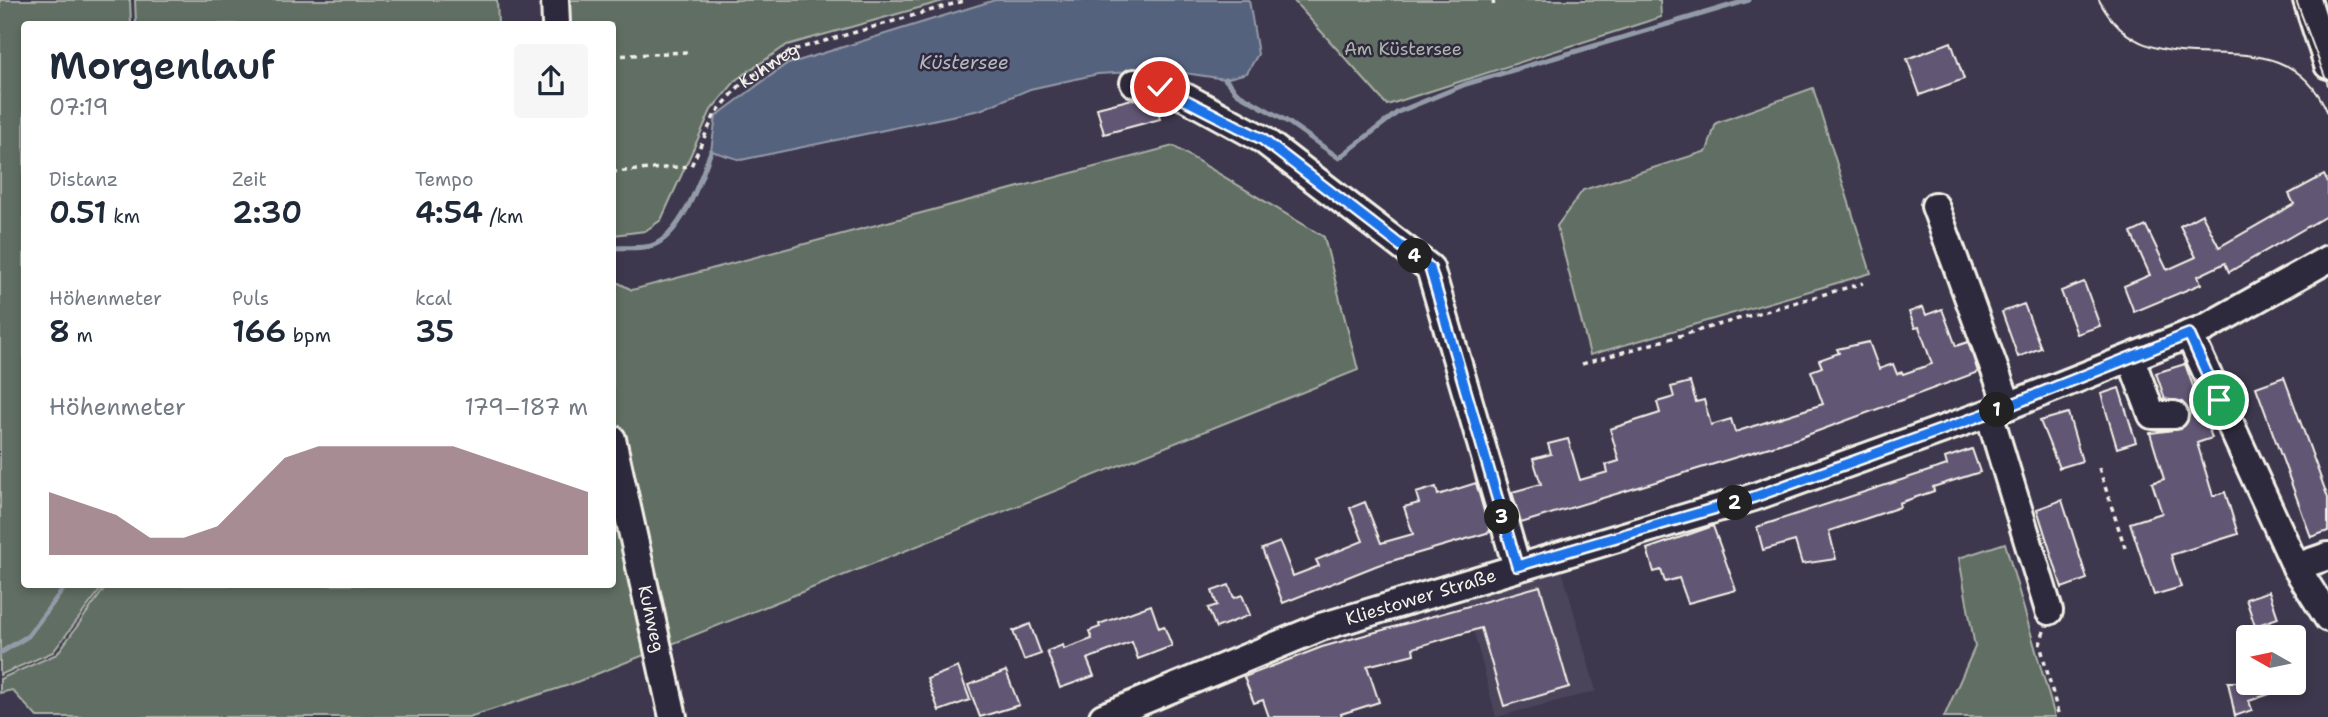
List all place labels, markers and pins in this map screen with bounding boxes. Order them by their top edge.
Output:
pin [1130,57,1190,117]
pin: 4 [1398,238,1432,274]
pin [2189,370,2249,430]
pin: 1 [1980,392,2014,428]
pin: 2 [1718,486,1752,520]
pin: 3 [1484,500,1520,534]

